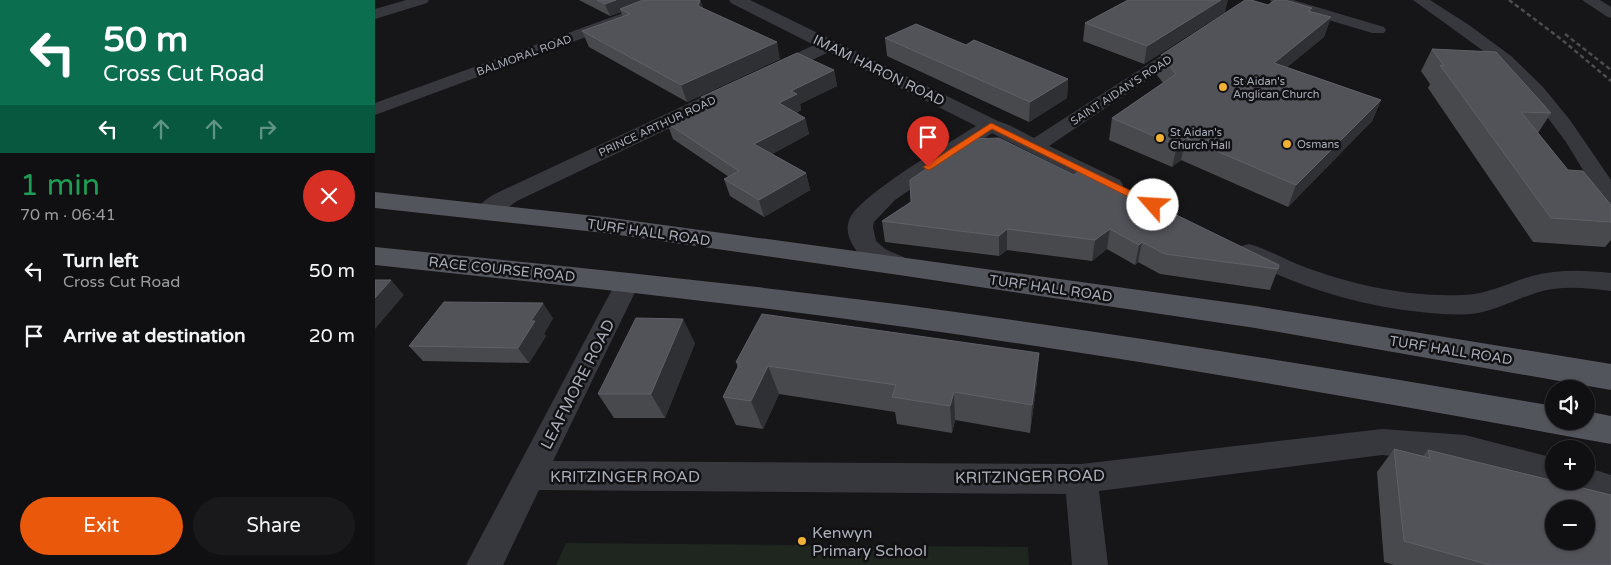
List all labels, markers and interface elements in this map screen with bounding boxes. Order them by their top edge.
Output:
text: 50 m [103,19,188,61]
icon: left [20,20,85,85]
street label: IMAM HARON ROAD [810,31,947,110]
street label: BALMORAL ROAD [475,32,573,79]
street label: SAINT AIDAN'S ROAD [1068,53,1174,128]
text: Cross Cut Road [103,61,264,87]
place label: St Aidan's Anglican Church [1233,75,1319,101]
marker: St Aidan's Anglican Church [1217,81,1229,93]
street label: PRINCE ARTHUR ROAD [597,94,718,159]
icon: left [94,115,122,143]
icon: ahead [147,115,175,143]
icon: ahead [200,115,228,143]
icon: right [253,115,281,143]
pin [907,116,949,167]
icon: arrive [914,123,942,151]
place label: St Aidan's Church Hall [1170,126,1230,152]
marker: St Aidan's Church Hall [1154,132,1166,144]
marker: Osmans [1281,138,1293,150]
place label: Osmans [1297,138,1339,151]
text: 1 min [20,167,100,204]
button: close [303,170,355,222]
position arrow [1126,178,1178,230]
text: 70 m · 06:41 [20,205,116,225]
street label: TURF HALL ROAD [586,215,712,250]
text: Turn left [63,250,139,272]
street label: RACE COURSE ROAD [428,253,576,286]
icon: left [20,257,48,285]
text: 50 m [309,260,355,282]
street label: TURF HALL ROAD [988,271,1114,306]
text: Cross Cut Road [63,272,180,292]
street label: LEAFMORE ROAD [536,316,619,453]
icon: arrive [20,322,48,350]
text: Arrive at destination [63,325,246,347]
text: 20 m [309,325,355,347]
street label: TURF HALL ROAD [1388,332,1514,369]
map controls [1545,380,1595,550]
button: sound [1545,380,1595,430]
button: + [1545,440,1595,490]
street label: KRITZINGER ROAD [955,466,1105,488]
street label: KRITZINGER ROAD [550,467,700,487]
button: Exit [20,497,183,555]
button: Share [193,497,355,555]
button: − [1545,500,1595,550]
place label: Kenwyn Primary School [812,523,927,561]
marker: Kenwyn Primary School [796,535,808,547]

